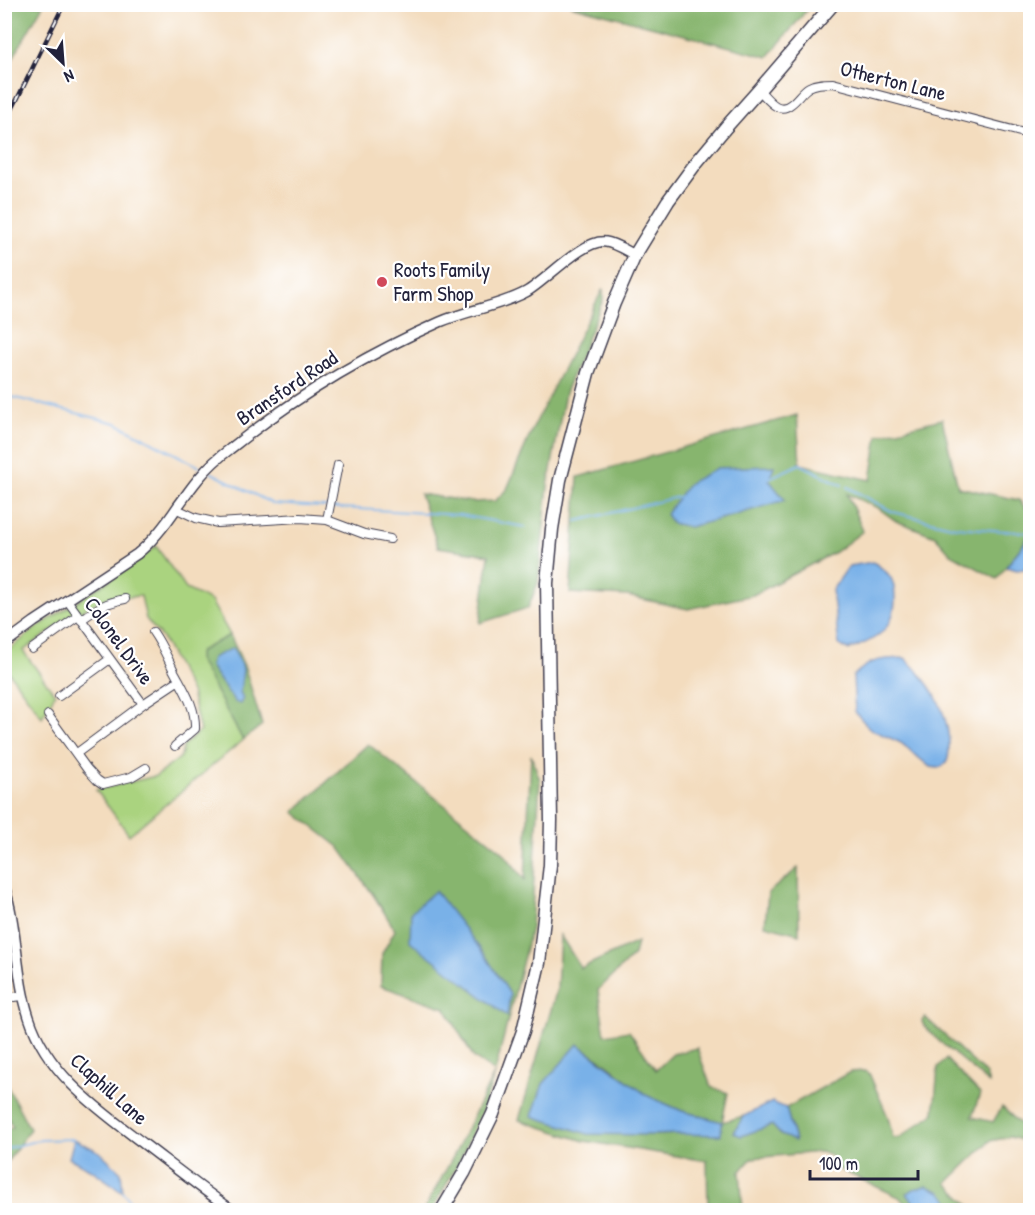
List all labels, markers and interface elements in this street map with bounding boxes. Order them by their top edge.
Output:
north arrow [33,33,93,93]
street label: Otherton Lane [837,53,949,108]
text: N [60,65,78,89]
place label: Roots Family Farm Shop [393,255,490,308]
marker: Roots Family Farm Shop [375,275,389,289]
street label: Bransford Road [230,343,343,432]
street label: Colonel Drive [78,591,161,690]
street label: Claphill Lane [64,1046,155,1131]
scale bar [810,1143,918,1181]
text: 100 m [819,1151,858,1176]

